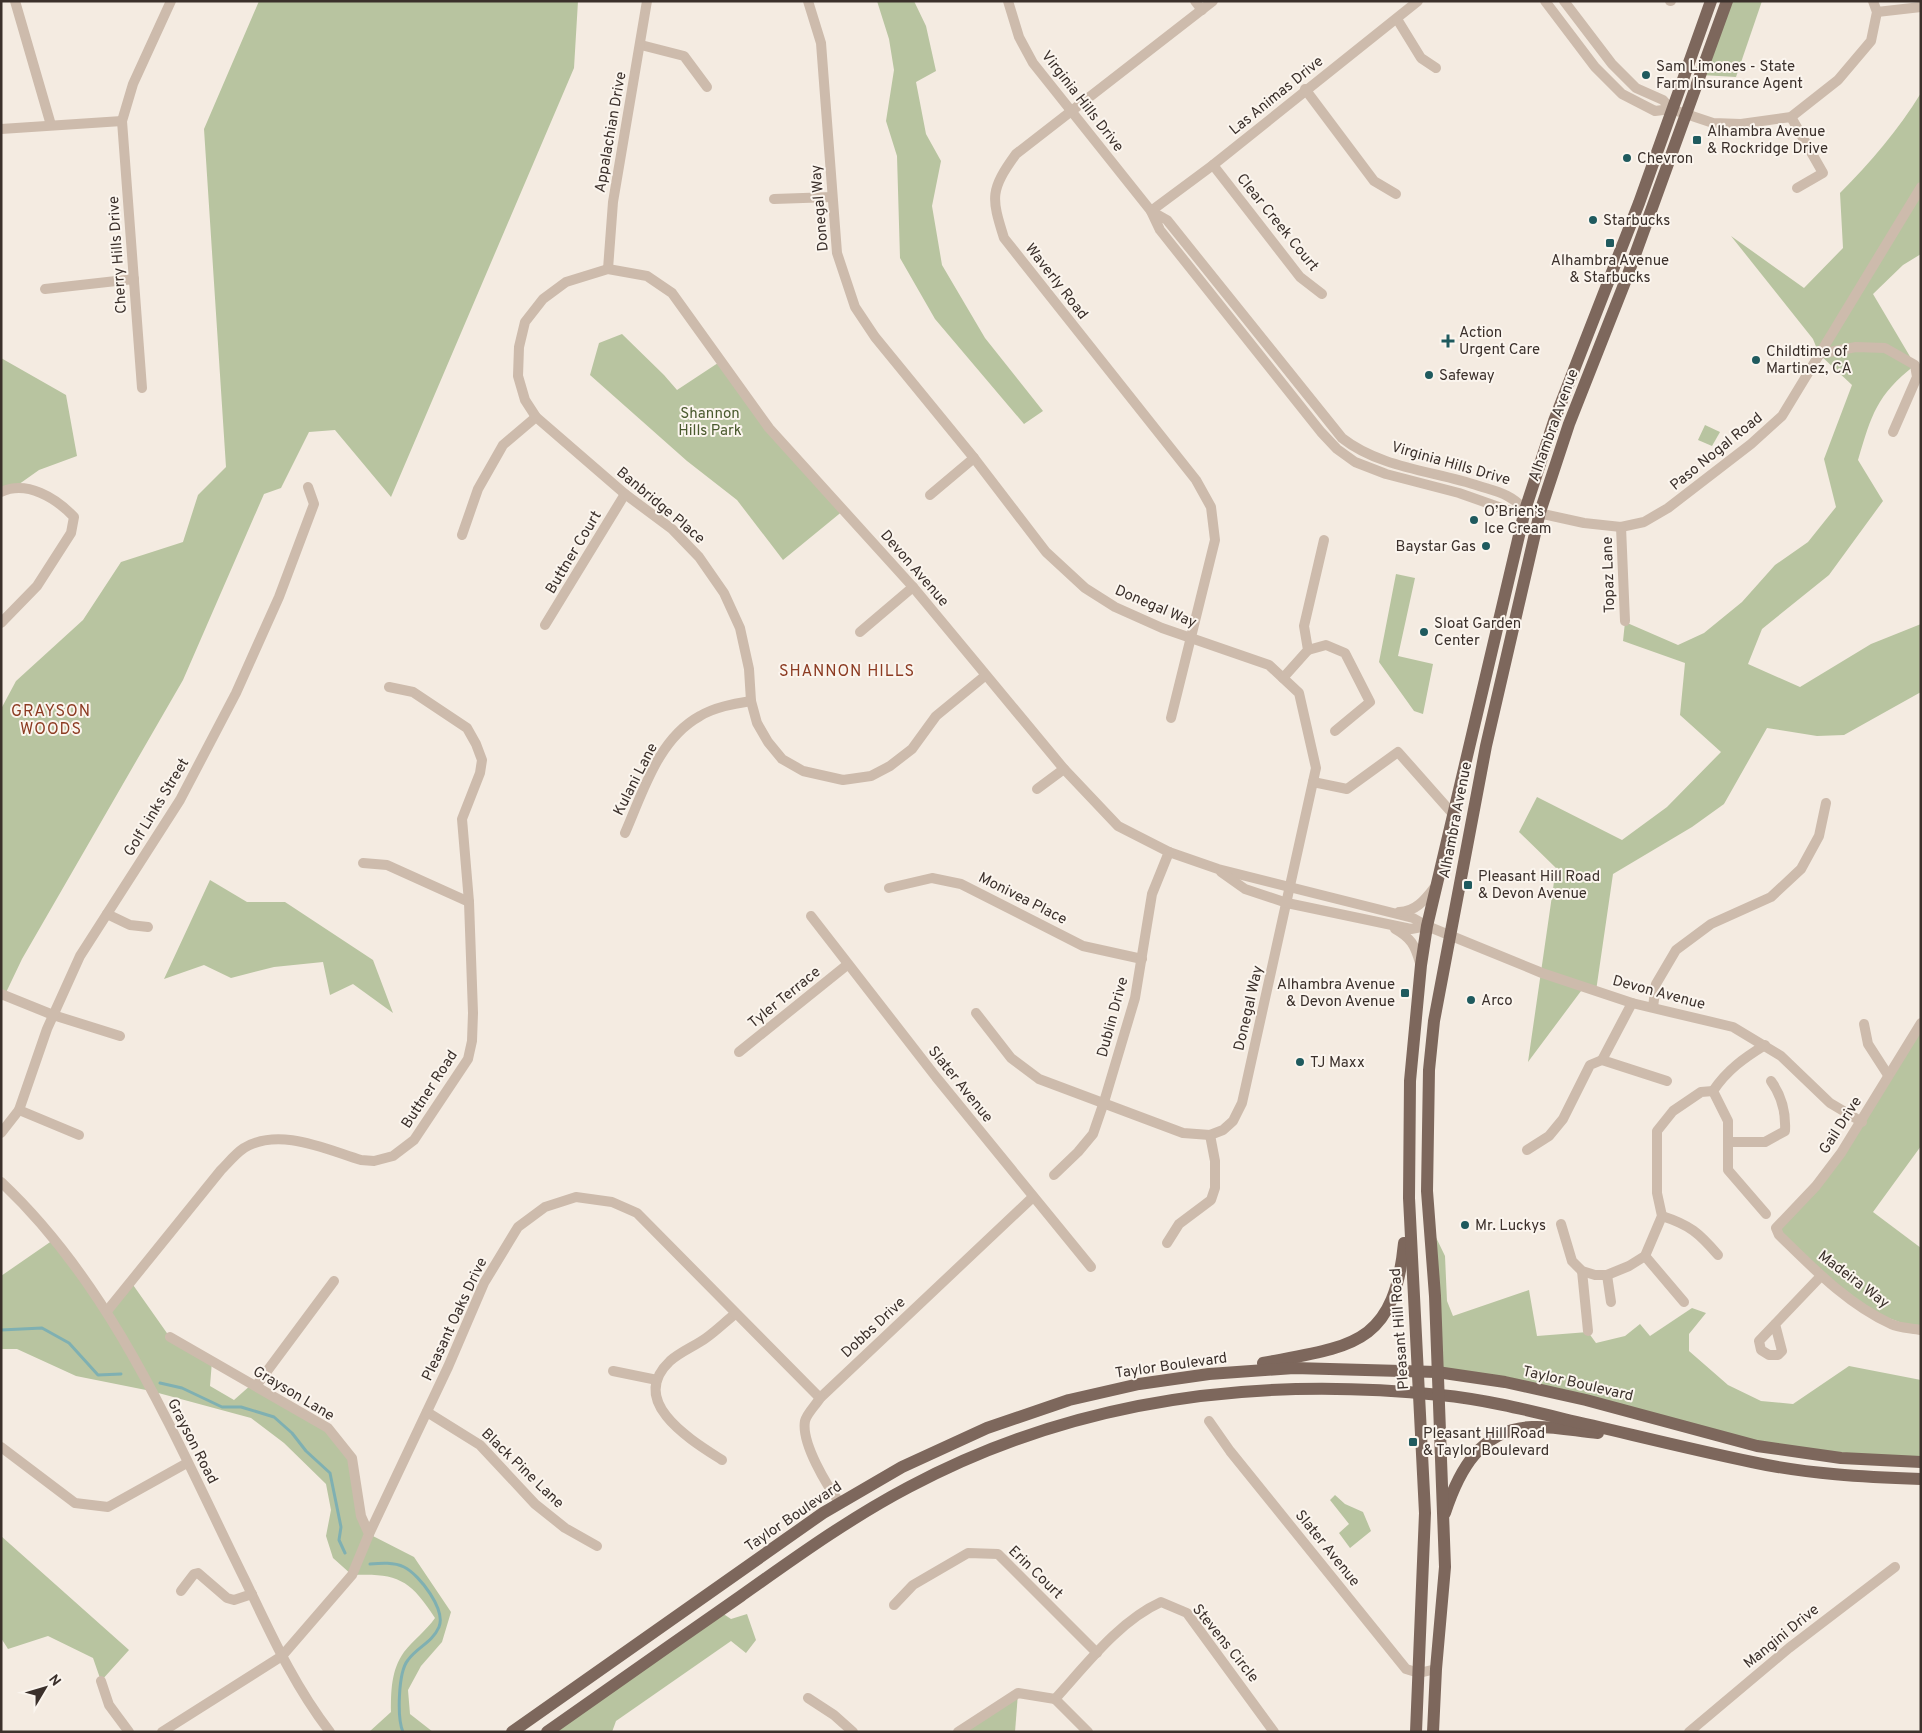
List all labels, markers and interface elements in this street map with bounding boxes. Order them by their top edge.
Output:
street label: Virginia Hills Drive [1036,48,1127,156]
street label: Las Animas Drive [1226,52,1328,140]
place label: Sam Limones - State Farm Insurance Agent [1656,58,1803,94]
marker: Sam Limones - State Farm Insurance Agent [1640,69,1652,81]
street label: Appalachian Drive [591,70,631,194]
place label: Alhambra Avenue & Rockridge Drive [1707,123,1828,159]
marker: Alhambra Avenue & Rockridge Drive [1691,134,1703,146]
place label: Chevron [1637,150,1693,169]
marker: Chevron [1621,152,1633,164]
street label: Donegal Way [807,164,834,252]
street label: Clear Creek Court [1232,170,1322,276]
street label: Cherry Hills Drive [105,195,132,314]
place label: Starbucks [1603,212,1670,231]
marker: Starbucks [1587,214,1599,226]
marker: Alhambra Avenue & Starbucks [1604,237,1616,249]
street label: Waverly Road [1020,240,1092,324]
place label: Alhambra Avenue & Starbucks [1551,252,1669,288]
place label: Action Urgent Care [1459,324,1540,360]
marker: Action Urgent Care [1441,334,1455,348]
place label: Childtime of Martinez, CA [1766,343,1852,379]
marker: Childtime of Martinez, CA [1750,354,1762,366]
place label: Safeway [1439,367,1495,386]
street label: Alhambra Avenue [1525,367,1584,484]
marker: Safeway [1423,369,1435,381]
park label: Shannon Hills Park [678,405,742,441]
street label: Paso Nogal Road [1667,409,1767,495]
street label: Virginia Hills Drive [1389,438,1512,491]
street label: Banbridge Place [612,464,708,549]
place label: O’Brien’s Ice Cream [1484,503,1551,539]
street label: Buttner Court [542,508,607,598]
marker: O’Brien’s Ice Cream [1468,514,1480,526]
street label: Devon Avenue [875,527,952,611]
street label: Topaz Lane [1599,536,1620,614]
place label: Baystar Gas [1395,538,1476,557]
marker: Baystar Gas [1480,540,1492,552]
street label: Donegal Way [1112,582,1199,633]
place label: Sloat Garden Center [1434,615,1521,651]
marker: Sloat Garden Center [1418,626,1430,638]
district label: SHANNON HILLS [779,662,915,682]
district label: GRAYSON WOODS [11,702,91,740]
street label: Kulani Lane [610,740,663,819]
street label: Golf Links Street [120,755,194,860]
street label: Alhambra Avenue [1436,760,1477,880]
place label: Pleasant Hill Road & Devon Avenue [1478,868,1600,904]
street label: Monivea Place [975,869,1070,930]
marker: Pleasant Hill Road & Devon Avenue [1462,879,1474,891]
street label: Tyler Terrace [745,963,825,1033]
street label: Donegal Way [1230,964,1269,1053]
street label: Devon Avenue [1610,972,1707,1015]
street label: Dublin Drive [1094,975,1133,1060]
place label: Alhambra Avenue & Devon Avenue [1277,976,1395,1012]
marker: Alhambra Avenue & Devon Avenue [1399,987,1411,999]
place label: Arco [1481,992,1513,1011]
marker: Arco [1465,994,1477,1006]
street label: Slater Avenue [923,1043,997,1127]
street label: Buttner Road [398,1047,463,1133]
place label: TJ Maxx [1310,1054,1365,1073]
marker: TJ Maxx [1294,1056,1306,1068]
street label: Gail Drive [1816,1093,1867,1158]
place label: Mr. Luckys [1475,1217,1546,1236]
marker: Mr. Luckys [1459,1219,1471,1231]
street label: Madeira Way [1814,1247,1893,1313]
street label: Pleasant Oaks Drive [418,1255,492,1384]
street label: Pleasant Hill Road [1387,1267,1414,1390]
street label: Dobbs Drive [838,1293,910,1363]
street label: Taylor Boulevard [1114,1349,1228,1384]
street label: Taylor Boulevard [1520,1362,1635,1406]
street label: Grayson Lane [249,1363,337,1426]
street label: Grayson Road [162,1396,221,1488]
street label: Black Pine Lane [477,1425,567,1513]
place label: Pleasant Hill Road & Taylor Boulevard [1423,1425,1549,1461]
marker: Pleasant Hill Road & Taylor Boulevard [1407,1436,1419,1448]
street label: Taylor Boulevard [742,1478,846,1557]
street label: Slater Avenue [1290,1507,1364,1591]
street label: Erin Court [1004,1542,1066,1604]
street label: Stevens Circle [1187,1601,1262,1687]
street label: Mangini Drive [1740,1601,1824,1673]
north arrow [20,1663,70,1713]
text: N [44,1672,64,1690]

